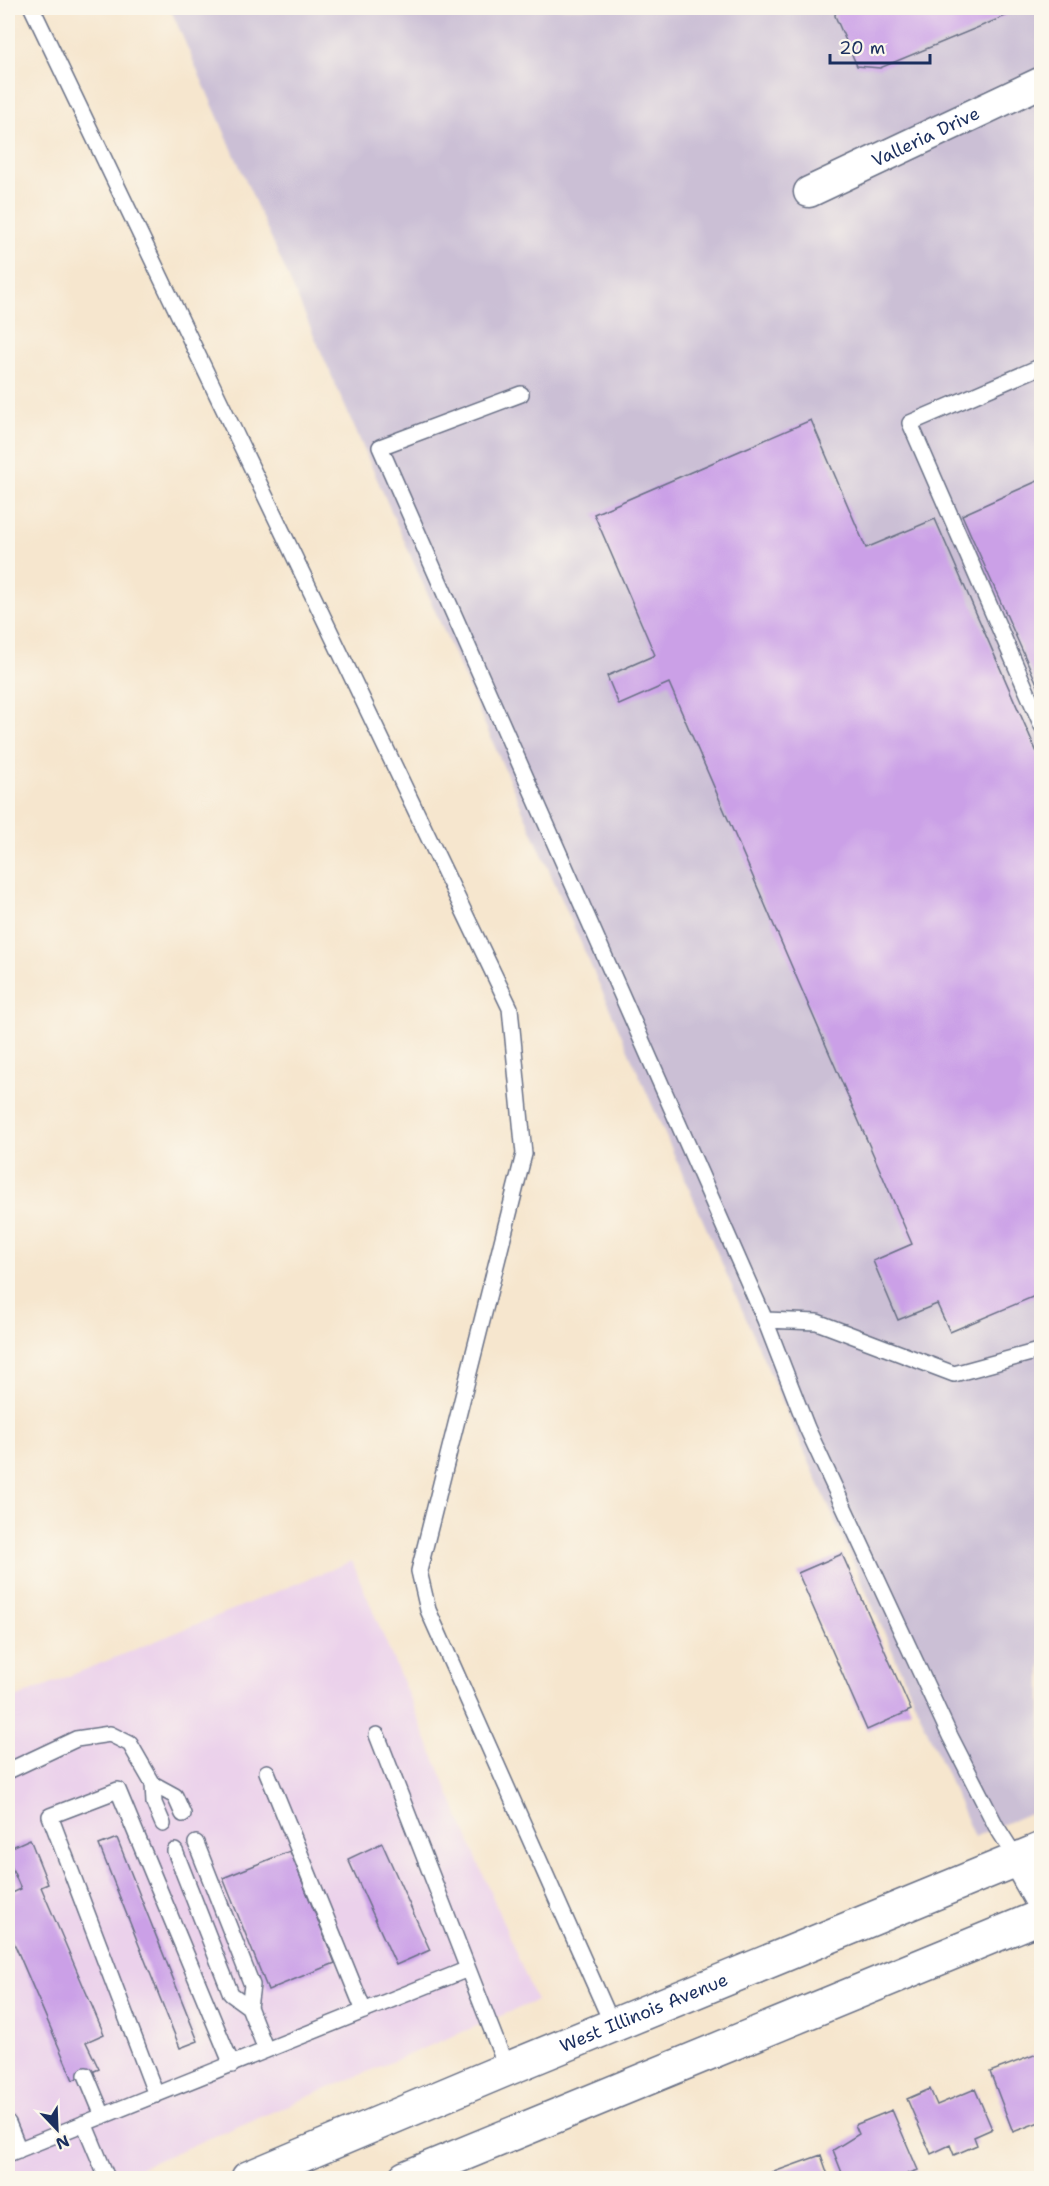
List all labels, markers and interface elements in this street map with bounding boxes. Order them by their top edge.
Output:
scale bar [830,27,930,65]
text: 20 m [839,36,885,60]
street label: Valleria Drive [868,101,983,173]
street label: West Illinois Avenue [556,1967,731,2058]
north arrow [27,2099,87,2159]
text: N [53,2130,73,2154]

